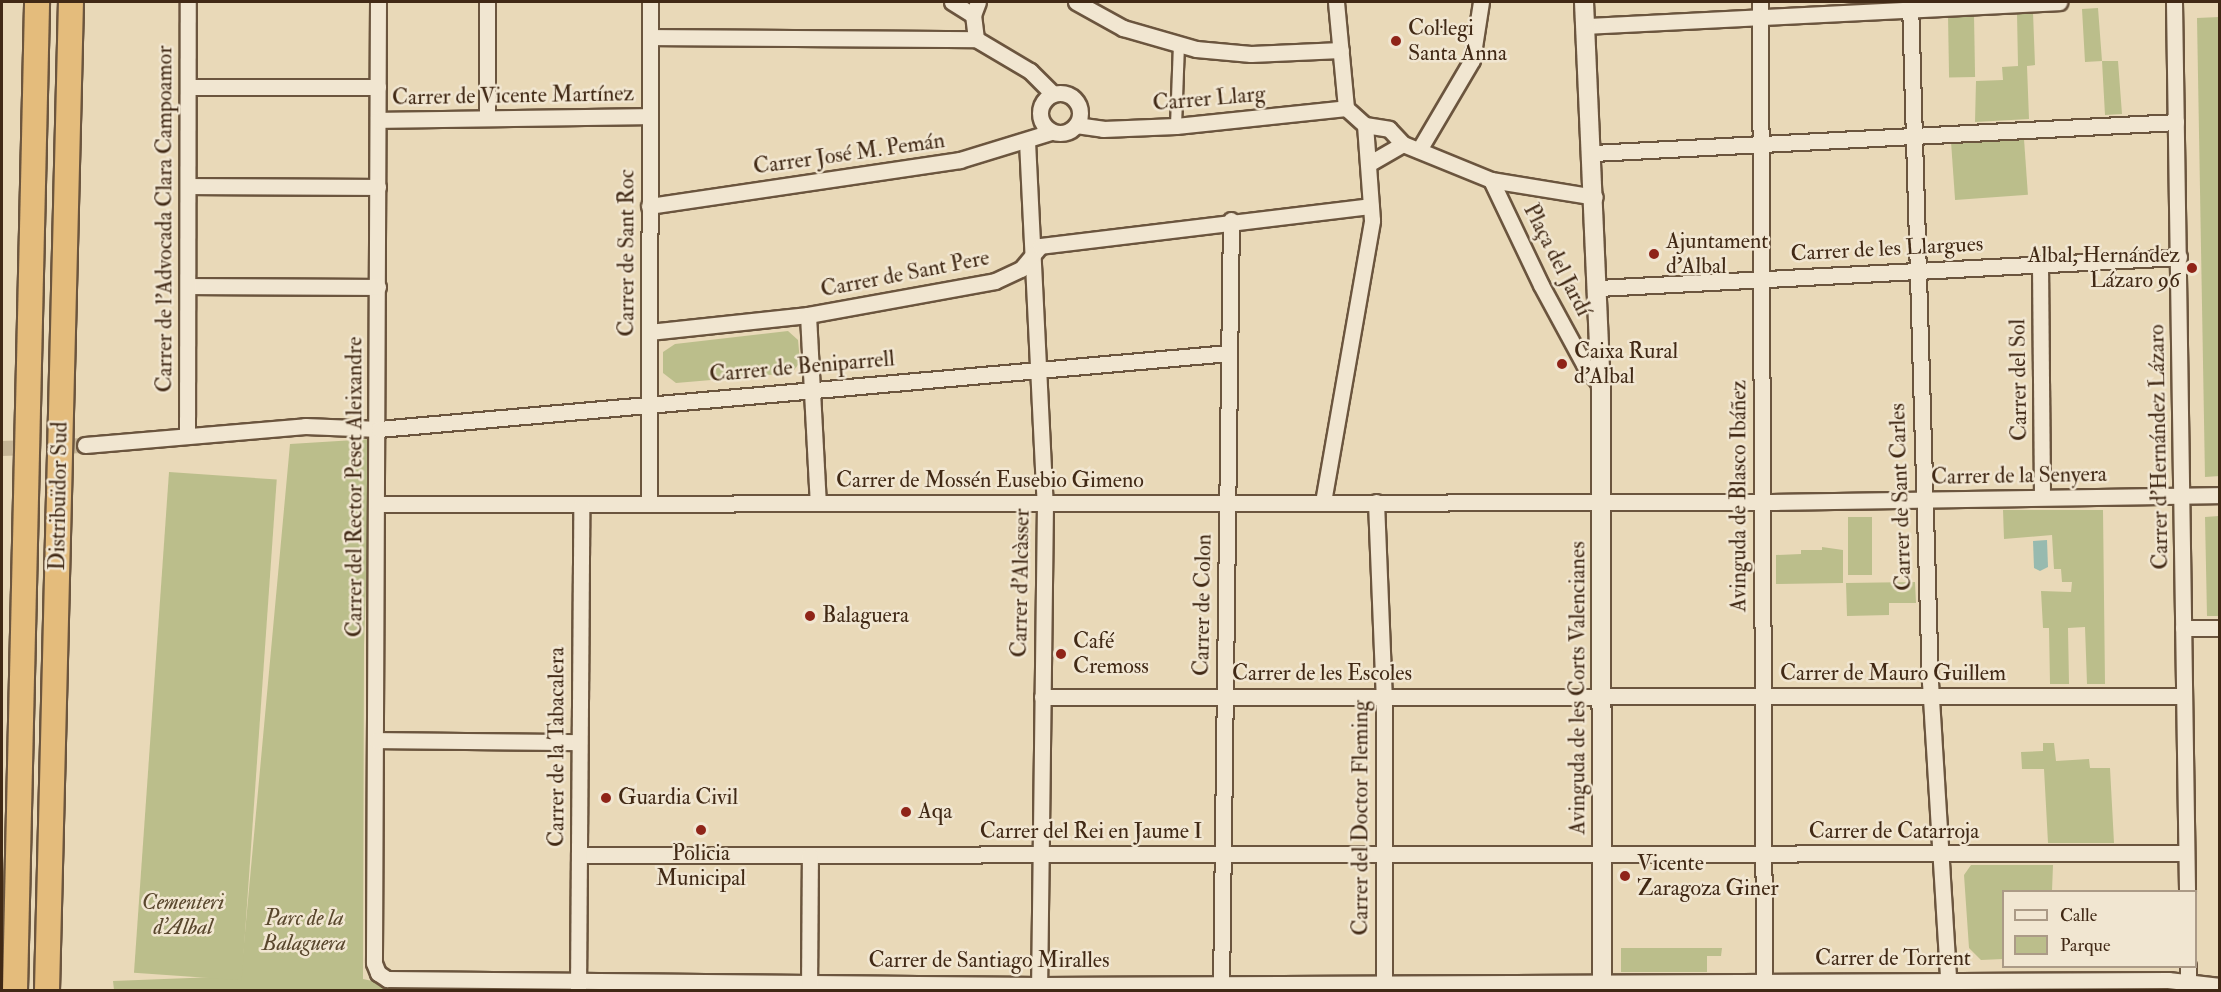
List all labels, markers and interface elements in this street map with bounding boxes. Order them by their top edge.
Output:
place label: Col·legi Santa Anna [1408,15,1507,66]
marker: Col·legi Santa Anna [1389,34,1403,48]
street label: Carrer de l'Advocada Clara Campoamor [152,46,178,392]
street label: Carrer de Vicente Martínez [392,81,634,111]
street label: Carrer Llarg [1152,81,1266,117]
street label: Carrer José M. Pemán [752,127,946,181]
street label: Carrer de Sant Roc [614,169,640,337]
street label: Plaça del Jardí [1517,199,1597,321]
place label: Ajuntament d'Albal [1666,228,1768,280]
street label: Carrer de les Llargues [1790,231,1984,267]
place label: Albal, Hernández Lázaro 96 [2028,242,2180,294]
street label: Carrer de Sant Pere [818,245,992,303]
marker: Ajuntament d'Albal [1647,247,1661,261]
marker: Albal, Hernández Lázaro 96 [2185,261,2199,275]
street label: Carrer del Sol [2005,319,2033,441]
street label: Carrer d'Hernández Lázaro [2144,324,2174,570]
street label: Carrer del Rector Peset Aleixandre [342,337,368,637]
place label: Caixa Rural d'Albal [1574,338,1678,390]
street label: Carrer de Beniparrell [708,346,896,388]
marker: Caixa Rural d'Albal [1555,357,1569,371]
street label: Avinguda de Blasco Ibáñez [1726,380,1752,612]
street label: Carrer de Sant Carles [1885,403,1917,591]
street label: Distribuïdor Sud [45,421,73,571]
street label: Carrer de la Senyera [1931,461,2107,491]
street label: Carrer de Mossén Eusebio Gimeno [836,468,1144,494]
street label: Carrer d'Alcàsser [1007,508,1035,658]
street label: Carrer de Colon [1189,534,1217,676]
street label: Avinguda de les Corts Valencianes [1565,541,1591,835]
place label: Balaguera [822,603,909,629]
marker: Balaguera [803,609,817,623]
place label: Café Cremoss [1073,628,1149,680]
street label: Carrer de la Tabacalera [544,647,570,847]
marker: Café Cremoss [1054,647,1068,661]
street label: Carrer de les Escoles [1232,661,1412,687]
street label: Carrer de Mauro Guillem [1780,661,2006,687]
street label: Carrer del Doctor Fleming [1348,700,1374,936]
place label: Guardia Civil [618,785,738,811]
marker: Guardia Civil [599,791,613,805]
place label: Aqa [918,799,952,825]
marker: Aqa [899,805,913,819]
street label: Carrer del Rei en Jaume I [980,819,1202,845]
street label: Carrer de Catarroja [1809,819,1979,845]
marker: Policia Municipal [694,823,708,837]
place label: Policia Municipal [656,840,746,891]
place label: Vicente Zaragoza Giner [1637,850,1779,902]
marker: Vicente Zaragoza Giner [1618,869,1632,883]
park label: Cementeri d'Albal [142,889,224,940]
legend [2002,890,2197,968]
text: Calle [2060,904,2097,927]
park label: Parc de la Balaguera [262,905,346,956]
text: Parque [2060,934,2110,957]
street label: Carrer de Torrent [1815,946,1971,972]
street label: Carrer de Santiago Miralles [869,948,1109,974]

